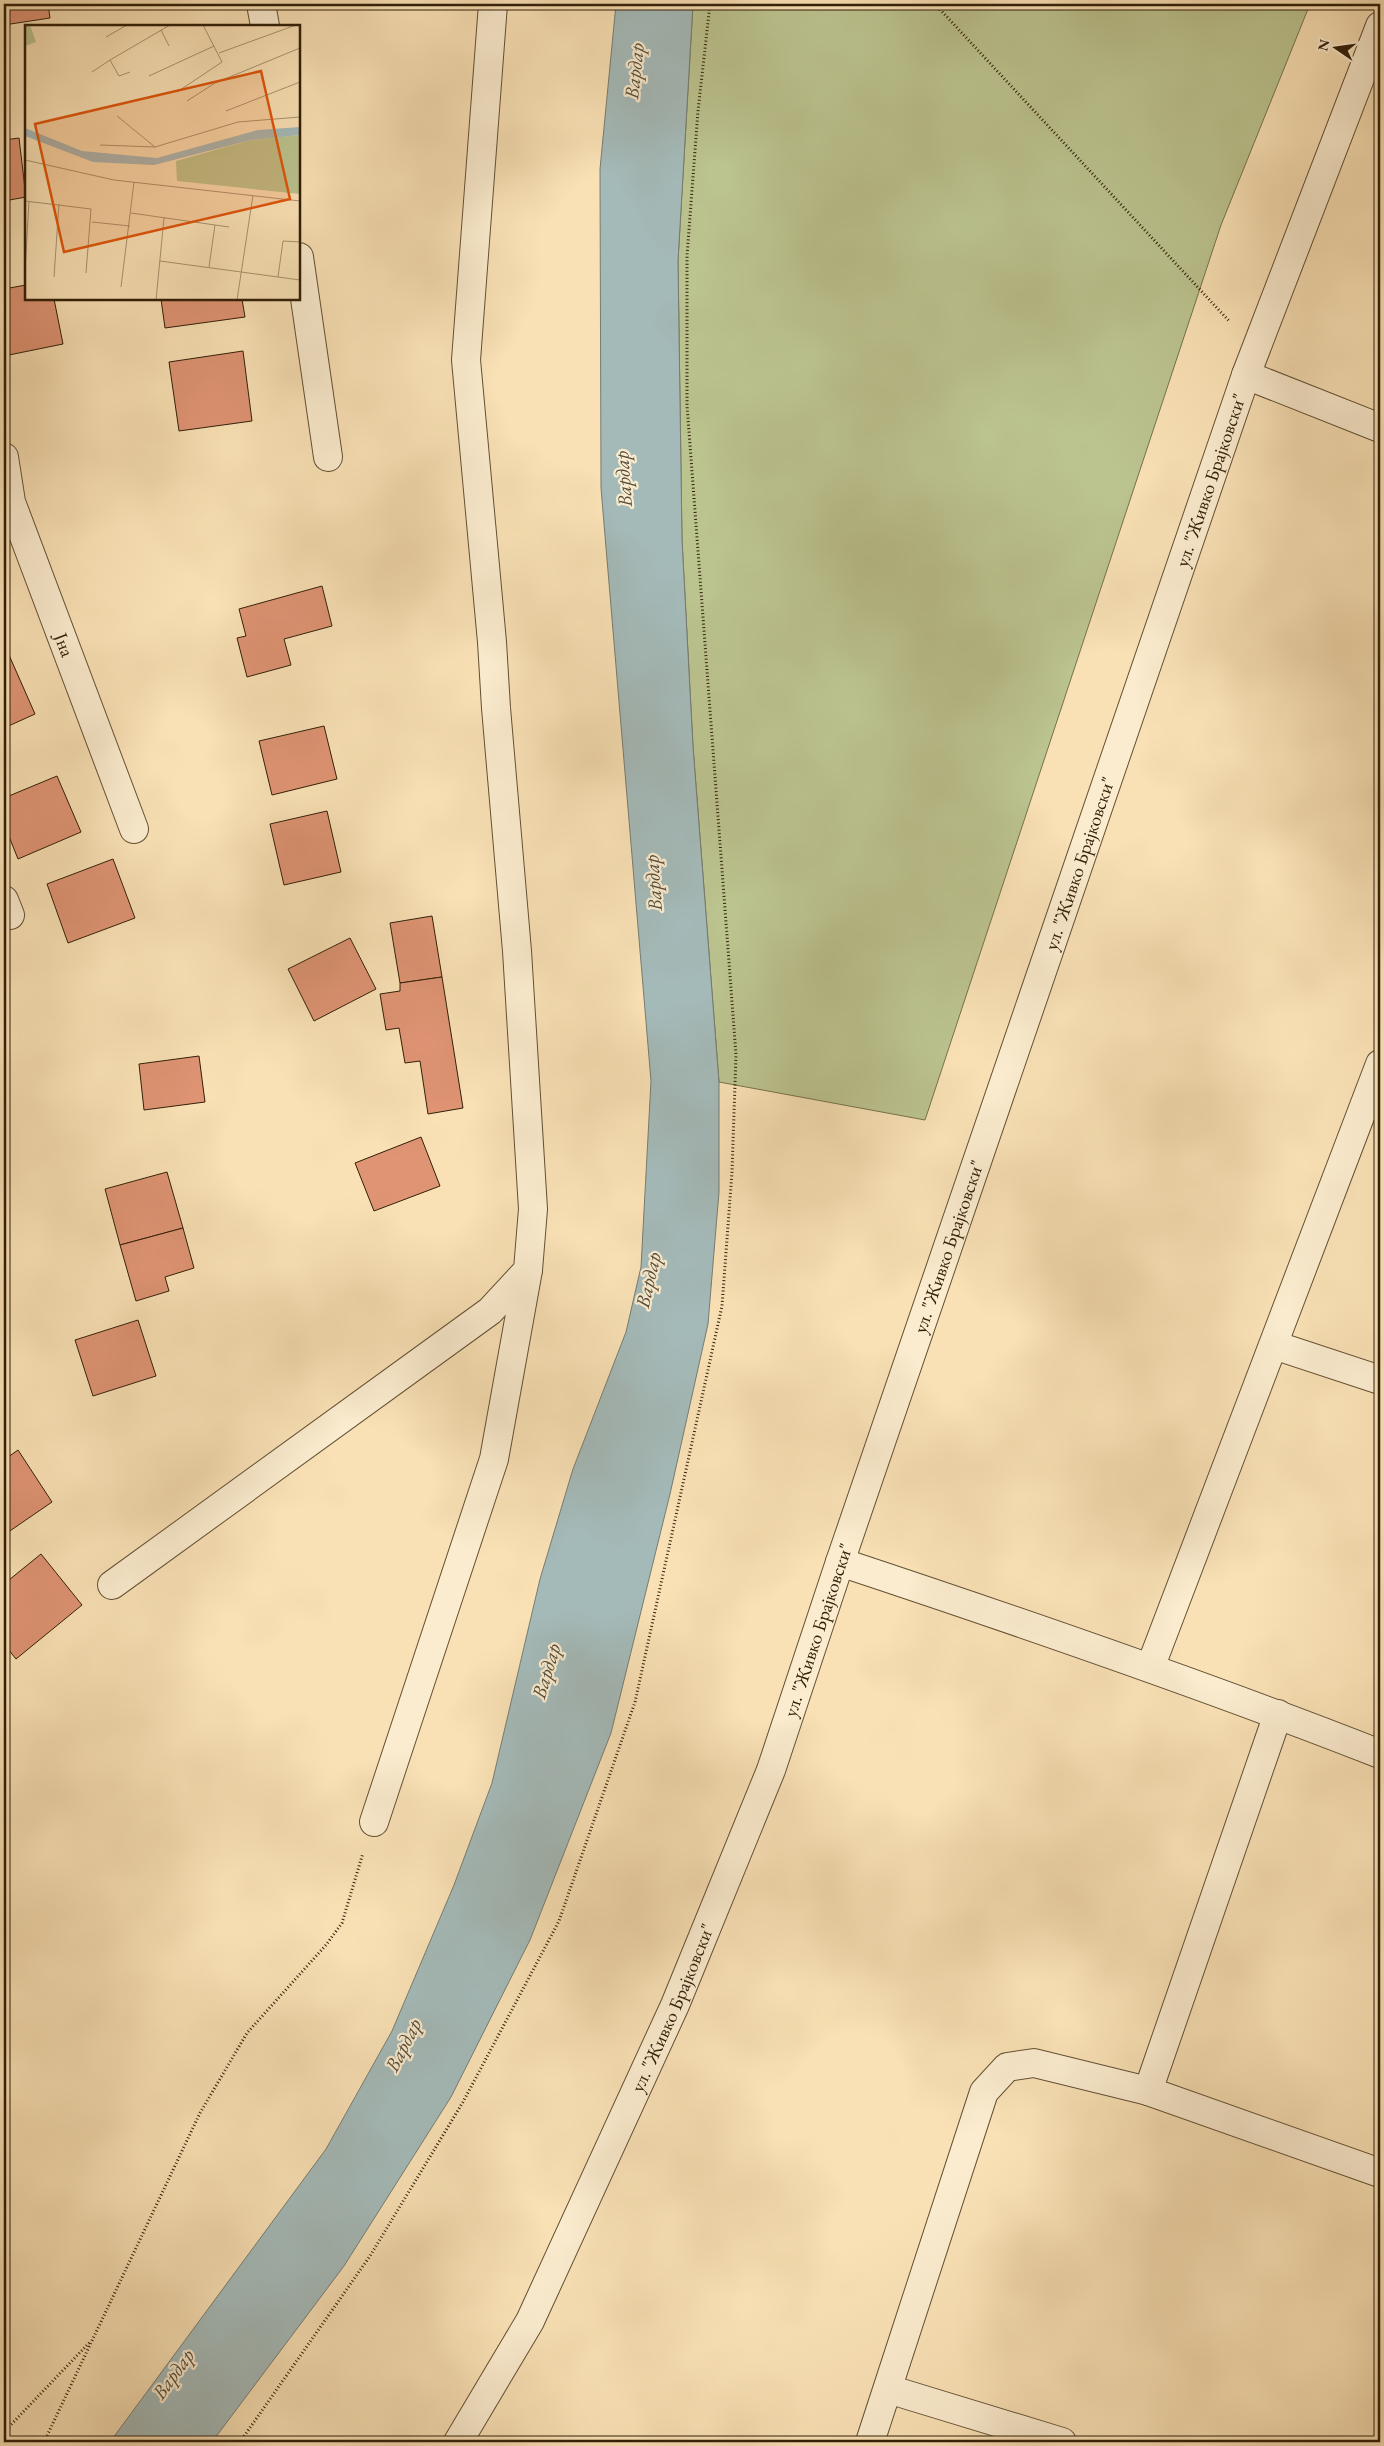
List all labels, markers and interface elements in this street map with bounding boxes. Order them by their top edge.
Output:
north arrow [1312,22,1362,72]
inset map [25,25,300,300]
text: N [1313,37,1334,53]
water label: Вардар [618,41,650,101]
street label: ул. "Живко Брајковски" [1169,390,1251,570]
water label: Вардар [608,450,638,509]
street label: Јна [48,627,81,661]
street label: ул. "Живко Брајковски" [1038,773,1120,953]
water label: Вардар [638,854,668,913]
street label: ул. "Живко Брајковски" [907,1156,989,1336]
water label: Вардар [629,1249,667,1311]
street label: ул. "Живко Брајковски" [777,1540,858,1720]
water label: Вардар [525,1640,567,1703]
street label: ул. "Живко Брајковски" [624,1919,720,2096]
water label: Вардар [378,2014,427,2077]
water label: Вардар [145,2343,200,2405]

